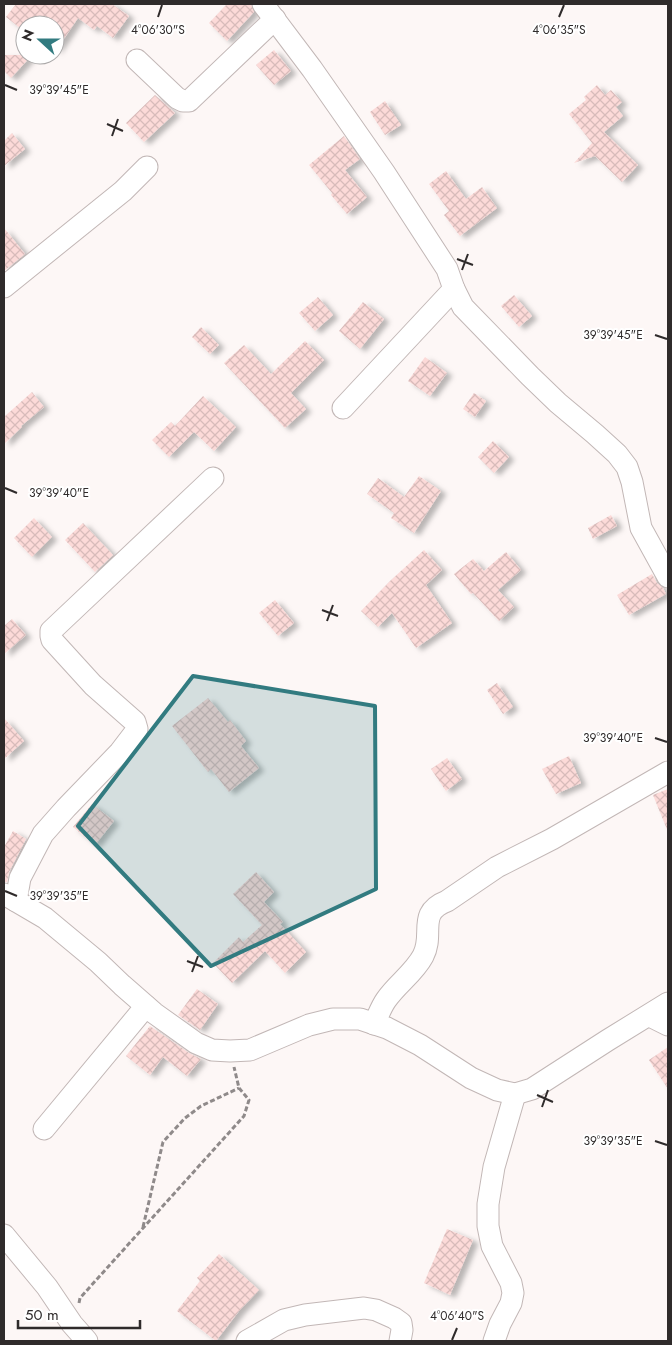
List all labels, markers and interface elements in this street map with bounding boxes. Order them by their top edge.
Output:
north arrow [15,15,65,65]
text: 4°06'30"S [131,21,185,39]
text: 4°06'35"S [532,21,586,39]
text: N [17,27,39,44]
text: 39°39'45"E [29,81,89,99]
text: 39°39'45"E [583,326,643,344]
text: 39°39'40"E [29,484,89,502]
text: 39°39'40"E [583,729,643,747]
text: 39°39'35"E [29,887,89,905]
text: 39°39'35"E [583,1132,643,1150]
scale bar [18,1298,140,1330]
text: 50 m [25,1304,59,1326]
text: 4°06'40"S [430,1307,485,1325]

